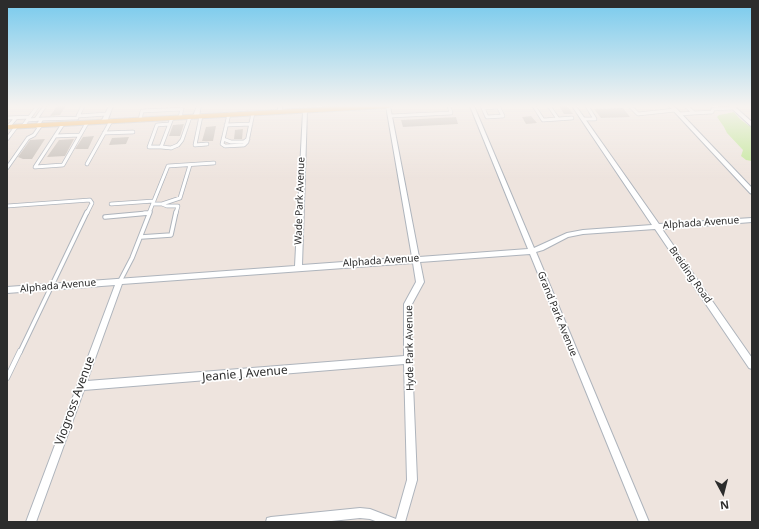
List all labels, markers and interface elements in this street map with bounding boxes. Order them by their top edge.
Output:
street label: Wade Park Avenue [292,157,308,245]
street label: Alphada Avenue [662,214,740,232]
street label: Breiding Road [666,244,714,306]
street label: Alphada Avenue [342,252,420,270]
street label: Grand Park Avenue [534,270,580,358]
street label: Alphada Avenue [19,277,97,295]
street label: Hyde Park Avenue [403,305,417,391]
street label: Viogross Avenue [52,355,98,447]
street label: Jeanie J Avenue [202,363,288,385]
north arrow [703,473,743,513]
text: N [719,497,730,513]

